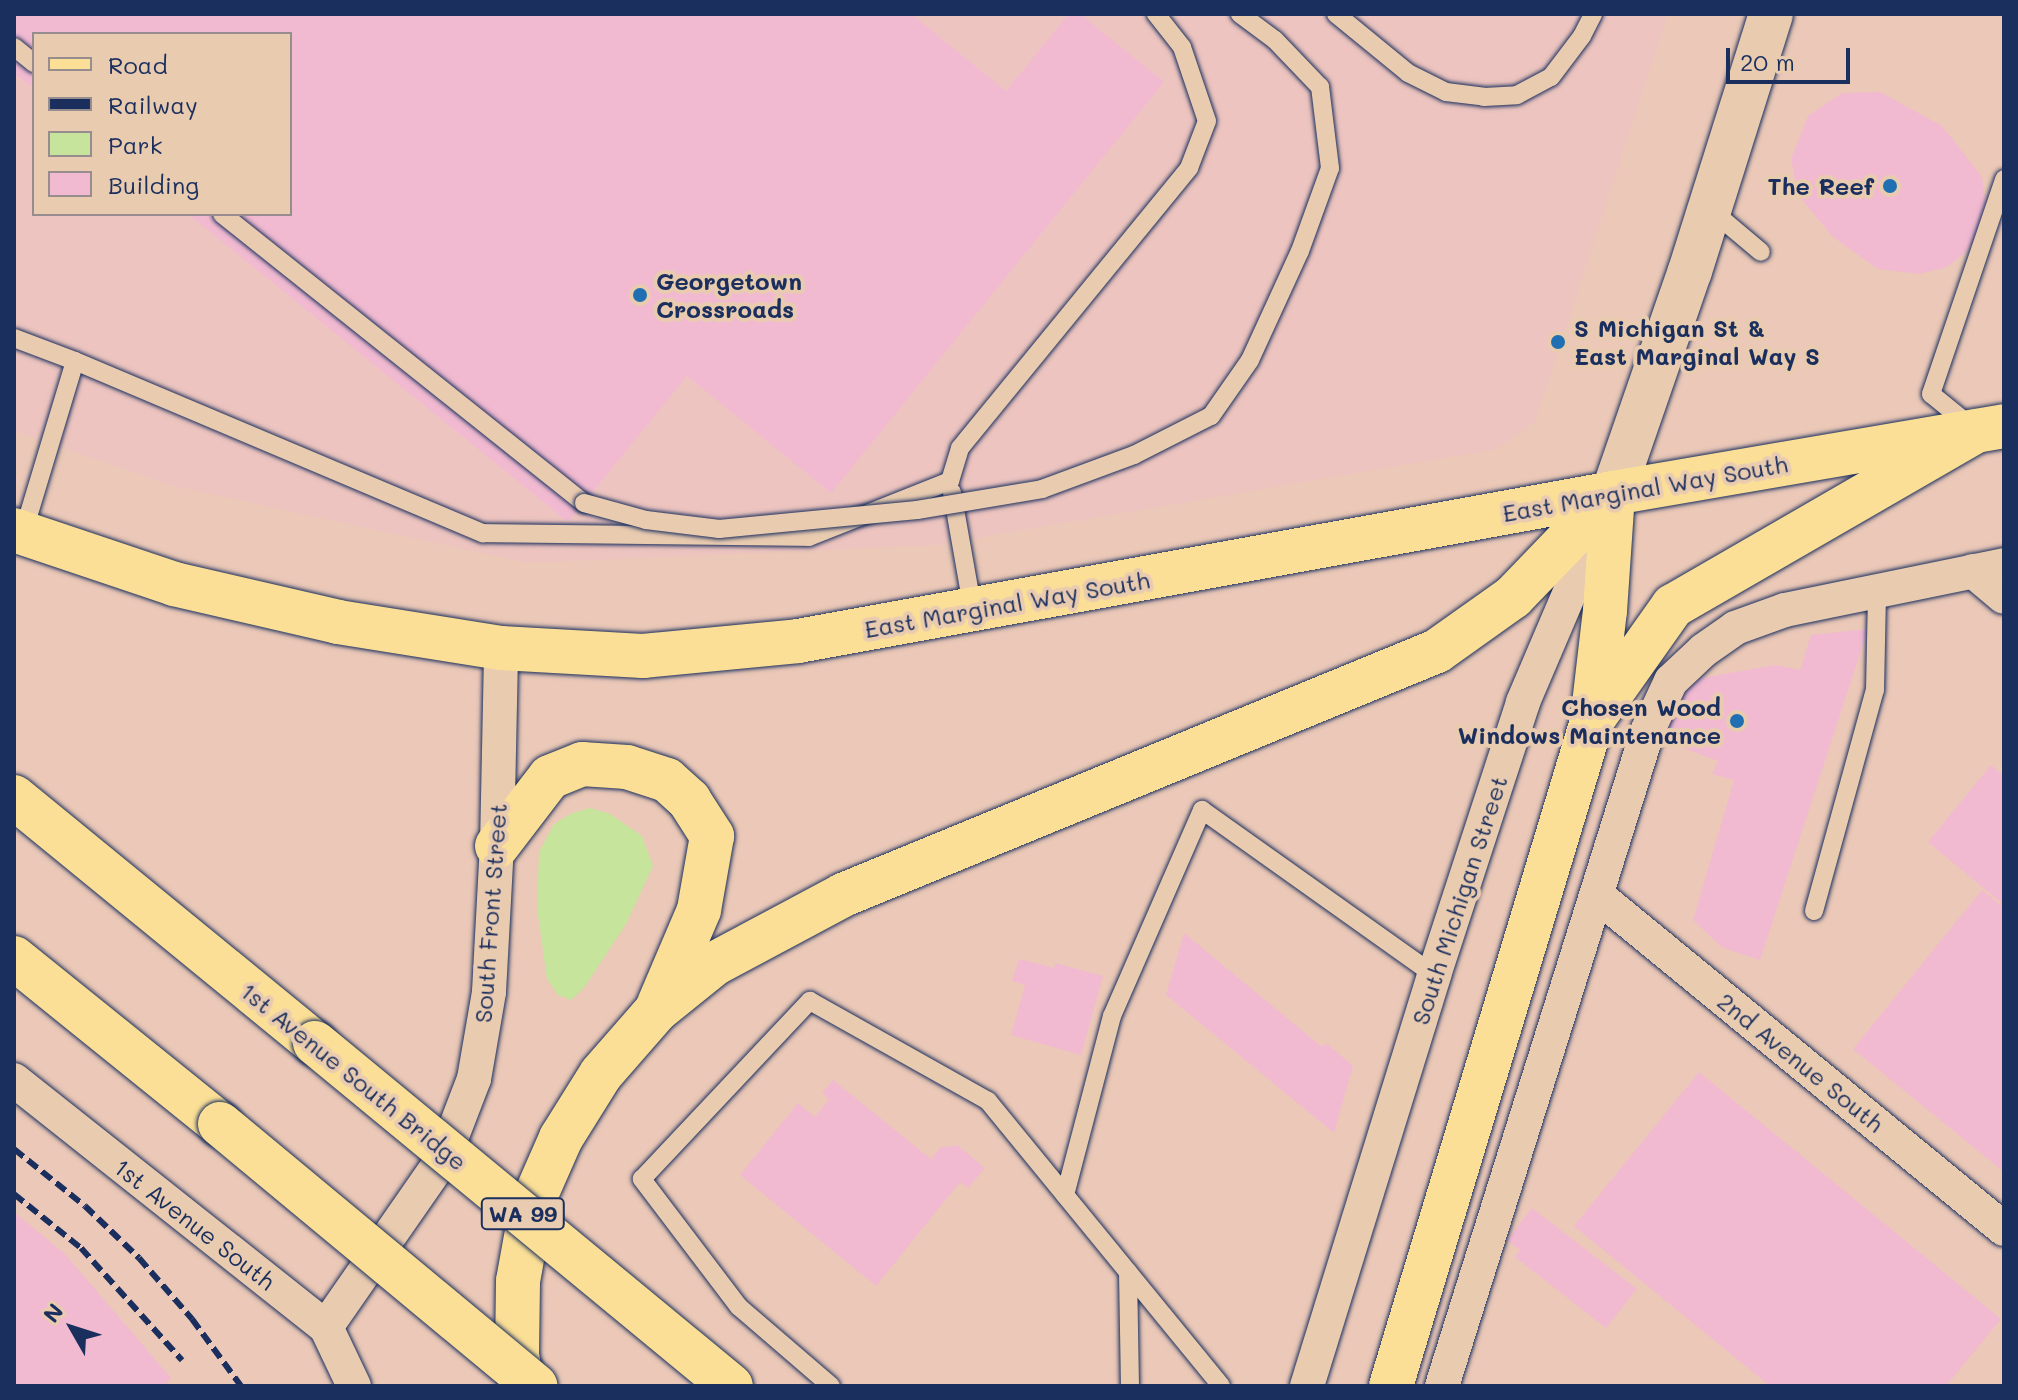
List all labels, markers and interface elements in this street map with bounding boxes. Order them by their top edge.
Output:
legend [32,32,292,216]
scale bar [1730,32,1854,82]
text: 20 m [1740,46,1795,77]
text: Road [108,49,168,80]
text: Railway [108,89,198,120]
text: Park [108,129,162,160]
text: Building [108,169,199,200]
place label: The Reef [1767,172,1874,200]
marker: The Reef [1881,177,1899,195]
place label: Georgetown Crossroads [656,267,802,323]
marker: Georgetown Crossroads [631,286,649,304]
place label: S Michigan St & East Marginal Way S [1574,314,1820,370]
marker: S Michigan St & East Marginal Way S [1549,333,1567,351]
street label: East Marginal Way South [1500,449,1790,527]
street label: East Marginal Way South [862,565,1152,643]
place label: Chosen Wood Windows Maintenance [1458,693,1721,749]
marker: Chosen Wood Windows Maintenance [1728,712,1746,730]
street label: South Michigan Street [1405,772,1513,1028]
street label: South Front Street [468,802,512,1024]
street label: 1st Avenue South Bridge [235,976,473,1176]
street label: 2nd Avenue South [1712,986,1890,1138]
street label: 1st Avenue South [109,1152,281,1296]
road number: WA 99 [479,1196,567,1232]
north arrow [32,1288,112,1368]
text: N [36,1297,69,1328]

